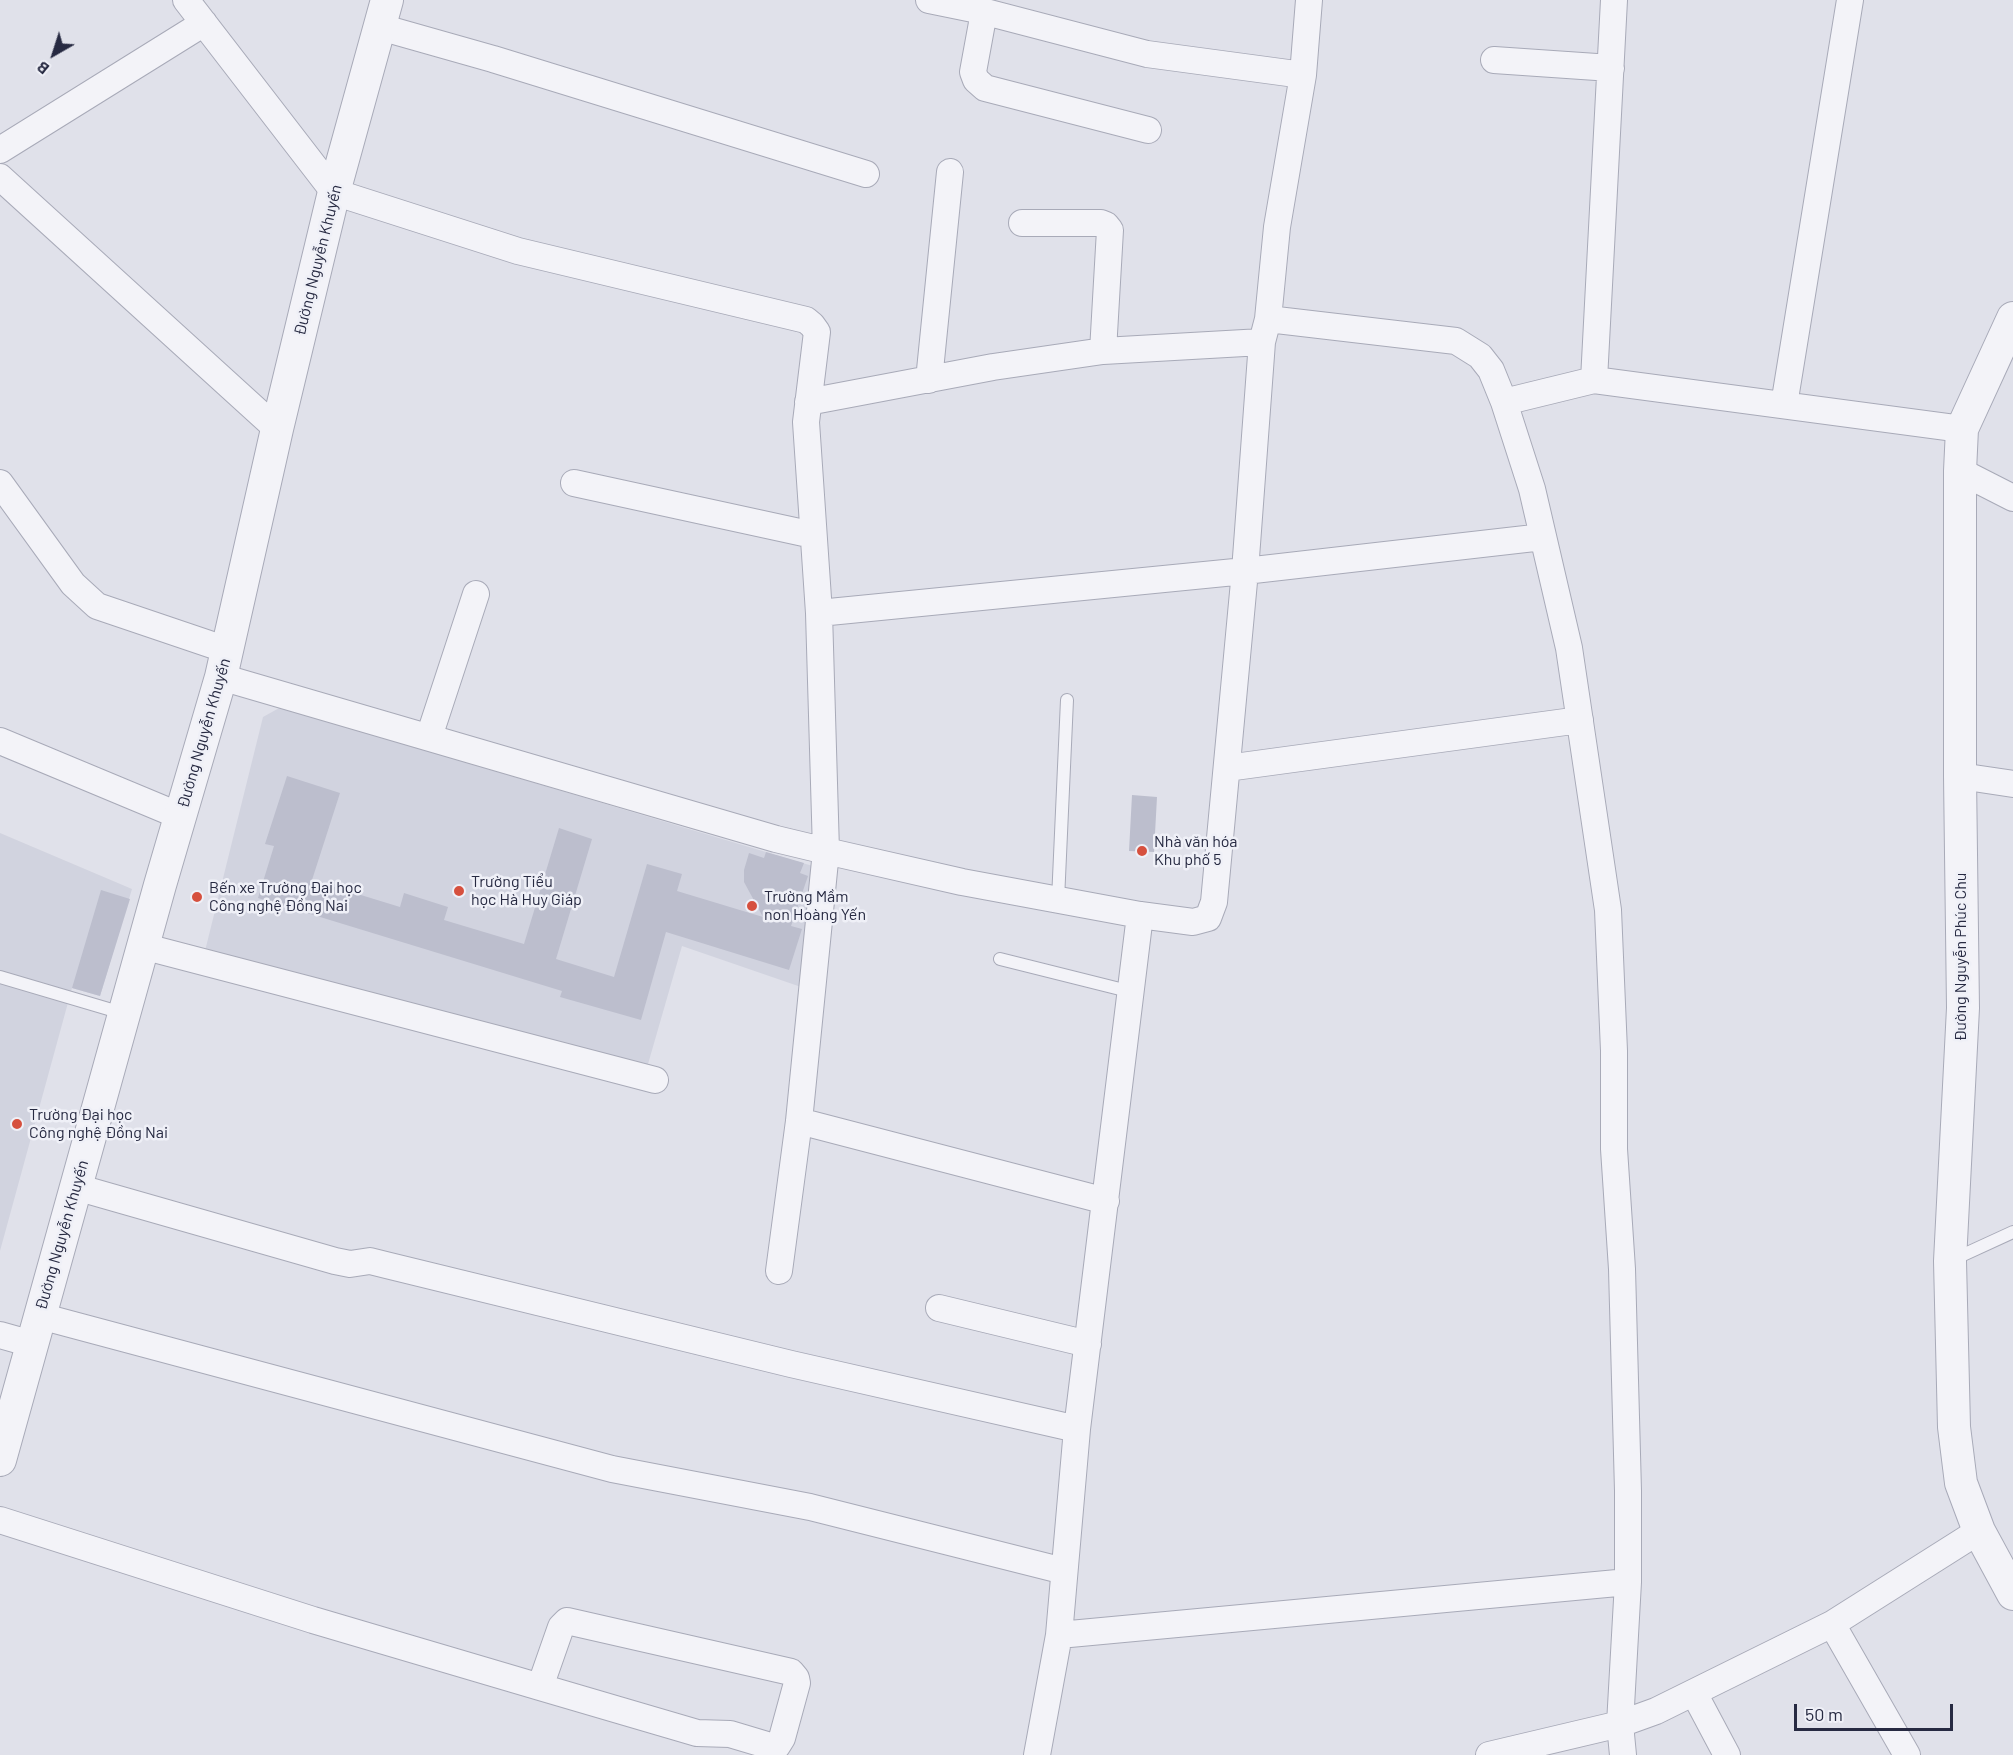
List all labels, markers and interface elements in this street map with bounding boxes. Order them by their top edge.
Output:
north arrow [24,24,84,84]
text: B [33,58,52,79]
street label: Đường Nguyễn Khuyến [290,183,346,337]
street label: Đường Nguyễn Khuyến [173,656,235,810]
place label: Nhà văn hóa Khu phố 5 [1154,832,1237,870]
marker: Nhà văn hóa Khu phố 5 [1135,844,1149,858]
place label: Trường Tiểu học Hà Huy Giáp [471,872,582,910]
street label: Đường Nguyễn Phúc Chu [1951,873,1971,1041]
place label: Bến xe Trường Đại học Công nghệ Đồng Nai [209,878,362,916]
marker: Trường Tiểu học Hà Huy Giáp [452,884,466,898]
place label: Trường Mầm non Hoàng Yến [764,887,866,925]
marker: Bến xe Trường Đại học Công nghệ Đồng Nai [190,890,204,904]
marker: Trường Mầm non Hoàng Yến [745,899,759,913]
place label: Trường Đại học Công nghệ Đồng Nai [29,1105,168,1143]
marker: Trường Đại học Công nghệ Đồng Nai [10,1117,24,1131]
street label: Đường Nguyễn Khuyến [31,1158,93,1312]
scale bar [1797,1692,1956,1730]
text: 50 m [1805,1703,1843,1725]

